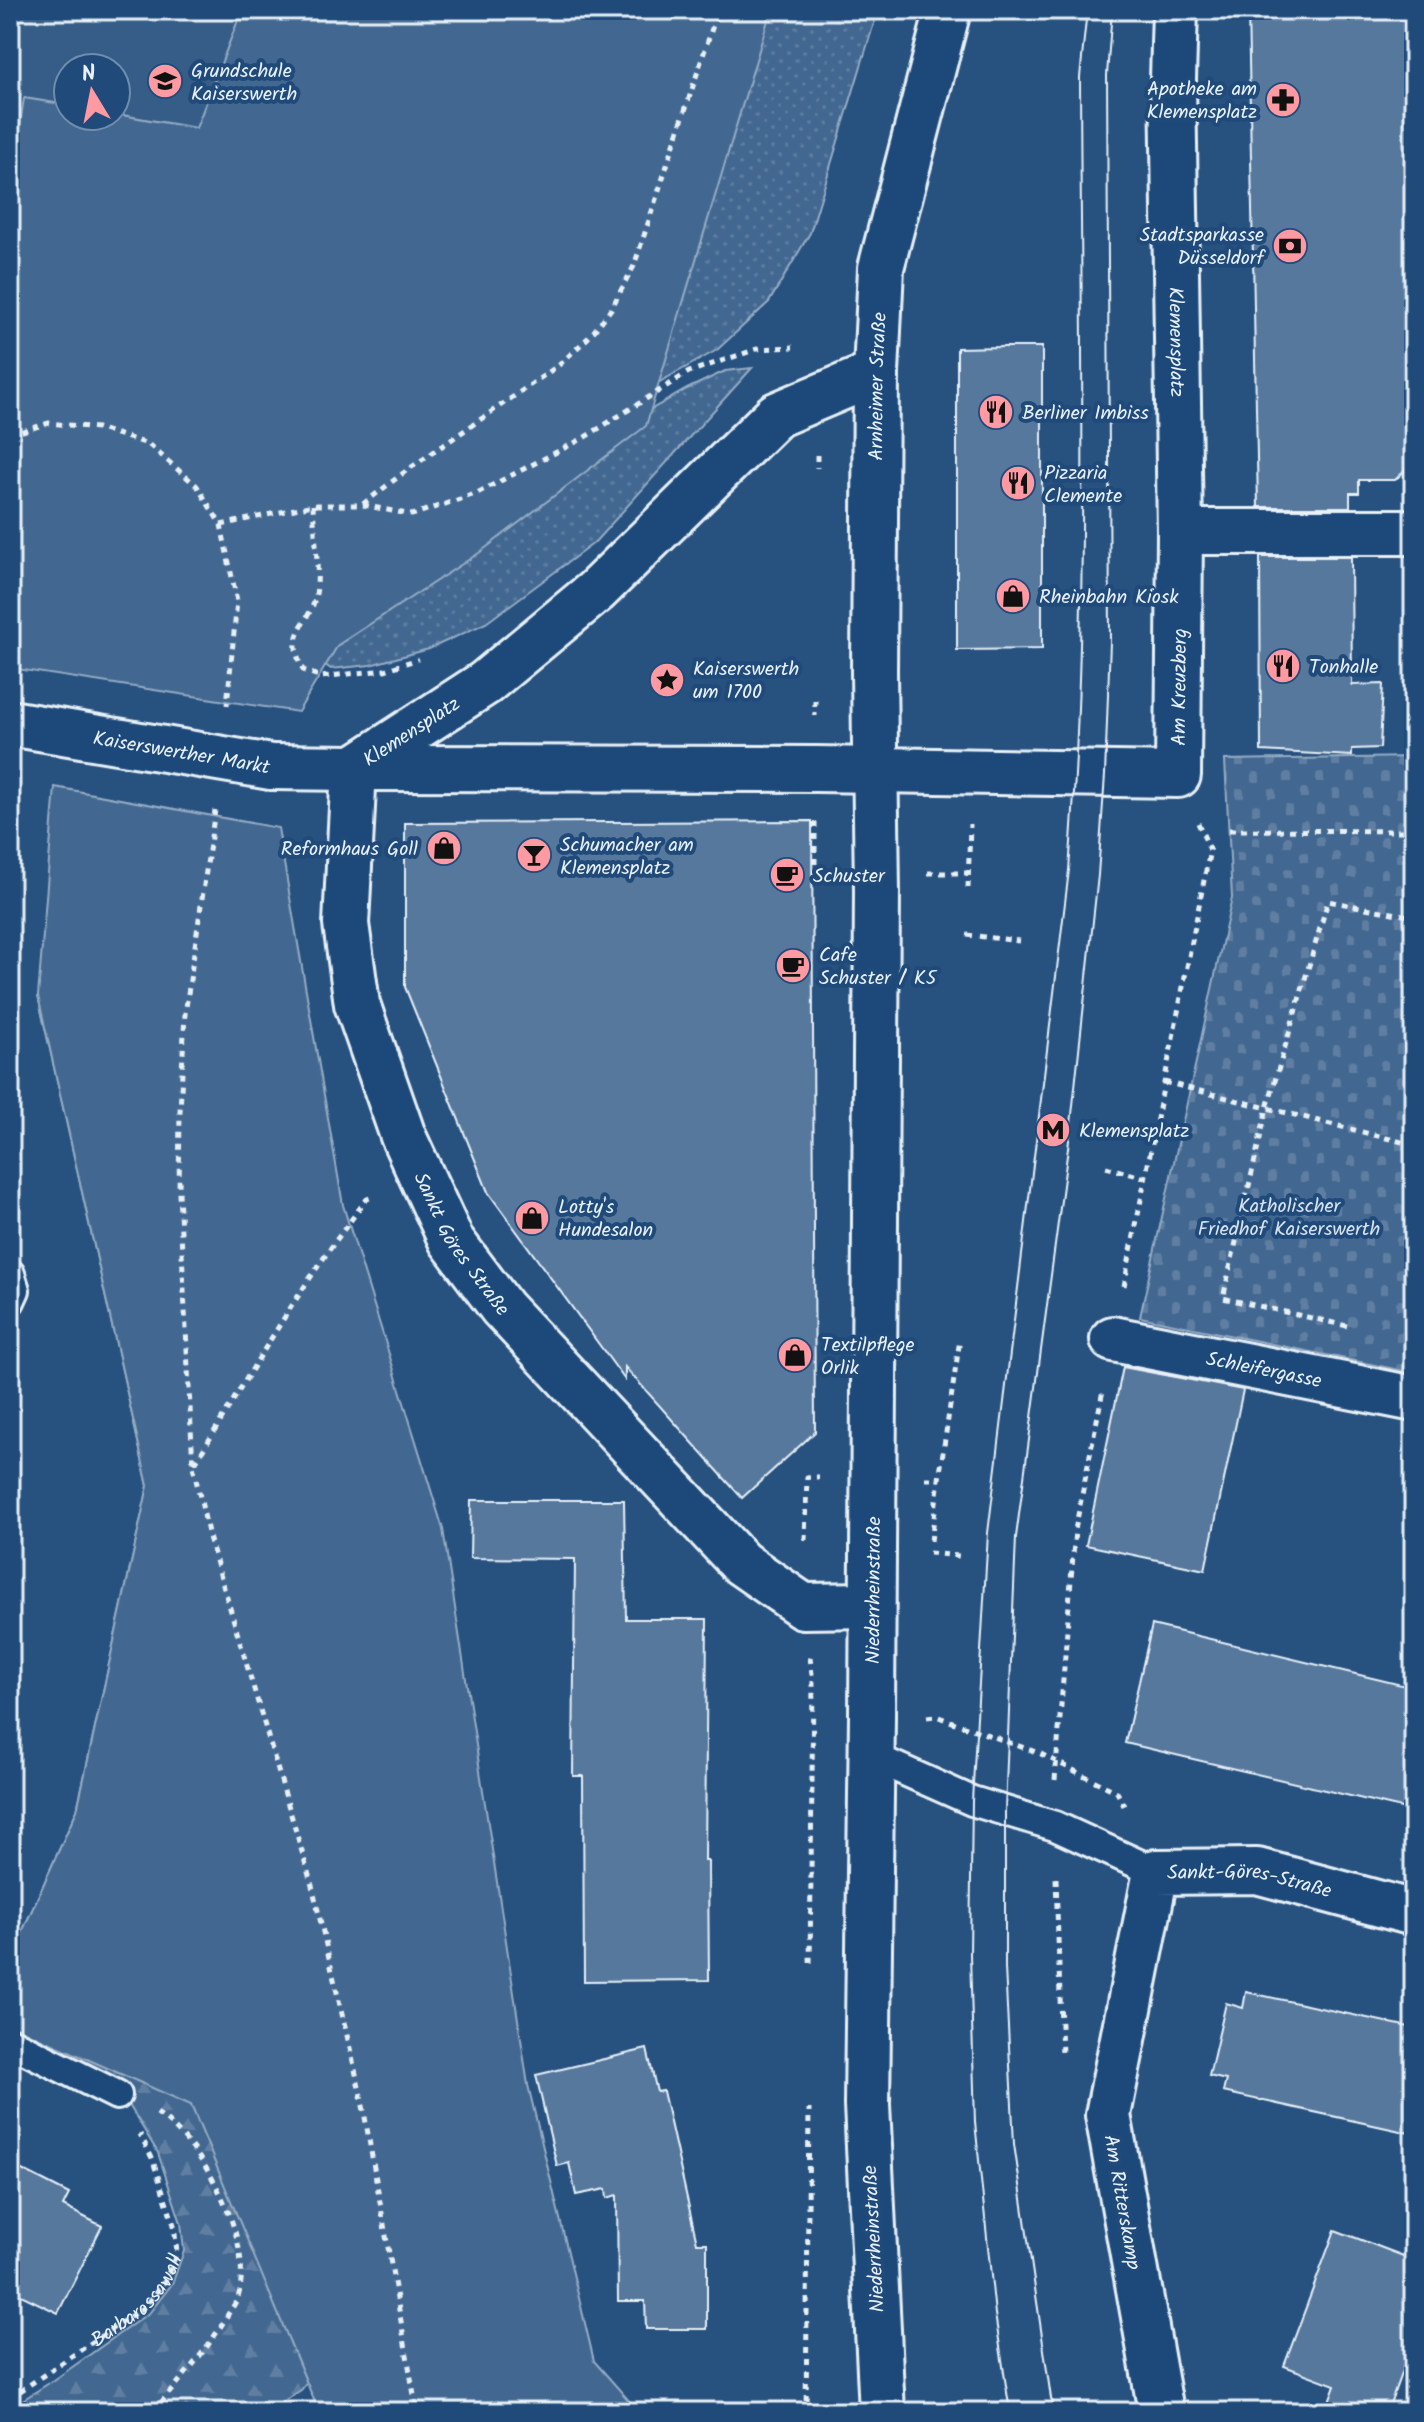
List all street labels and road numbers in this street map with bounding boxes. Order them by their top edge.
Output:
street label: Klemensplatz [1158,287,1192,398]
street label: Arnheimer Straße [861,312,897,461]
street label: Am Kreuzberg [1164,628,1197,746]
street label: Klemensplatz [357,689,467,776]
street label: Kaiserswerther Markt [90,723,272,785]
street label: Sankt Göres Straße [404,1167,516,1325]
street label: Schleifergasse [1203,1344,1324,1398]
street label: Niederrheinstraße [858,1516,891,1664]
street label: Sankt-Göres-Straße [1167,1857,1335,1908]
street label: Am Ritterskamp [1093,2132,1149,2273]
street label: Niederrheinstraße [855,2164,895,2313]
street label: Barbarossawall [85,2249,193,2357]

